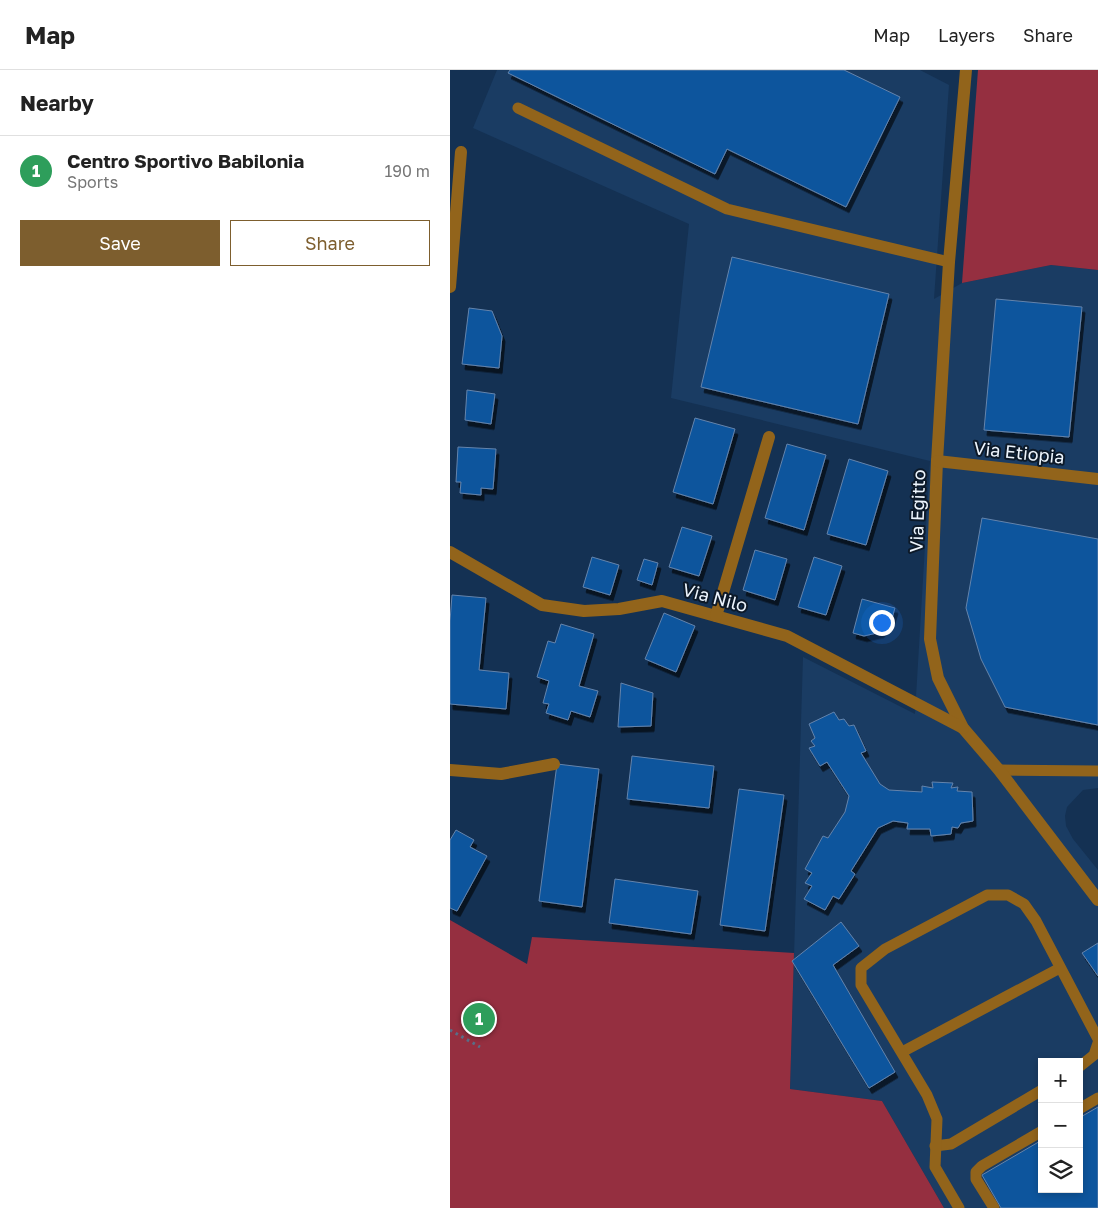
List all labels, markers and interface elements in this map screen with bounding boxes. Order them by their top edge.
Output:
text: Map [25,20,75,49]
text: Map [873,24,910,46]
text: Layers [938,24,995,46]
text: Share [1023,24,1073,46]
text: Nearby [20,90,94,116]
text: Centro Sportivo Babilonia [67,149,304,172]
text: 1 [32,161,40,181]
text: 190 m [384,161,430,181]
text: Sports [67,172,118,192]
button: Save [20,220,220,266]
button: Share [230,220,430,266]
street label: Via Etiopia [972,436,1066,468]
street label: Via Egitto [905,469,929,553]
street label: Via Nilo [680,578,750,616]
your location [869,610,895,636]
pin: 1 [463,1000,495,1038]
map controls [1038,1058,1083,1193]
button: + [1038,1058,1083,1103]
button: − [1038,1103,1083,1148]
button: layers [1038,1148,1083,1193]

